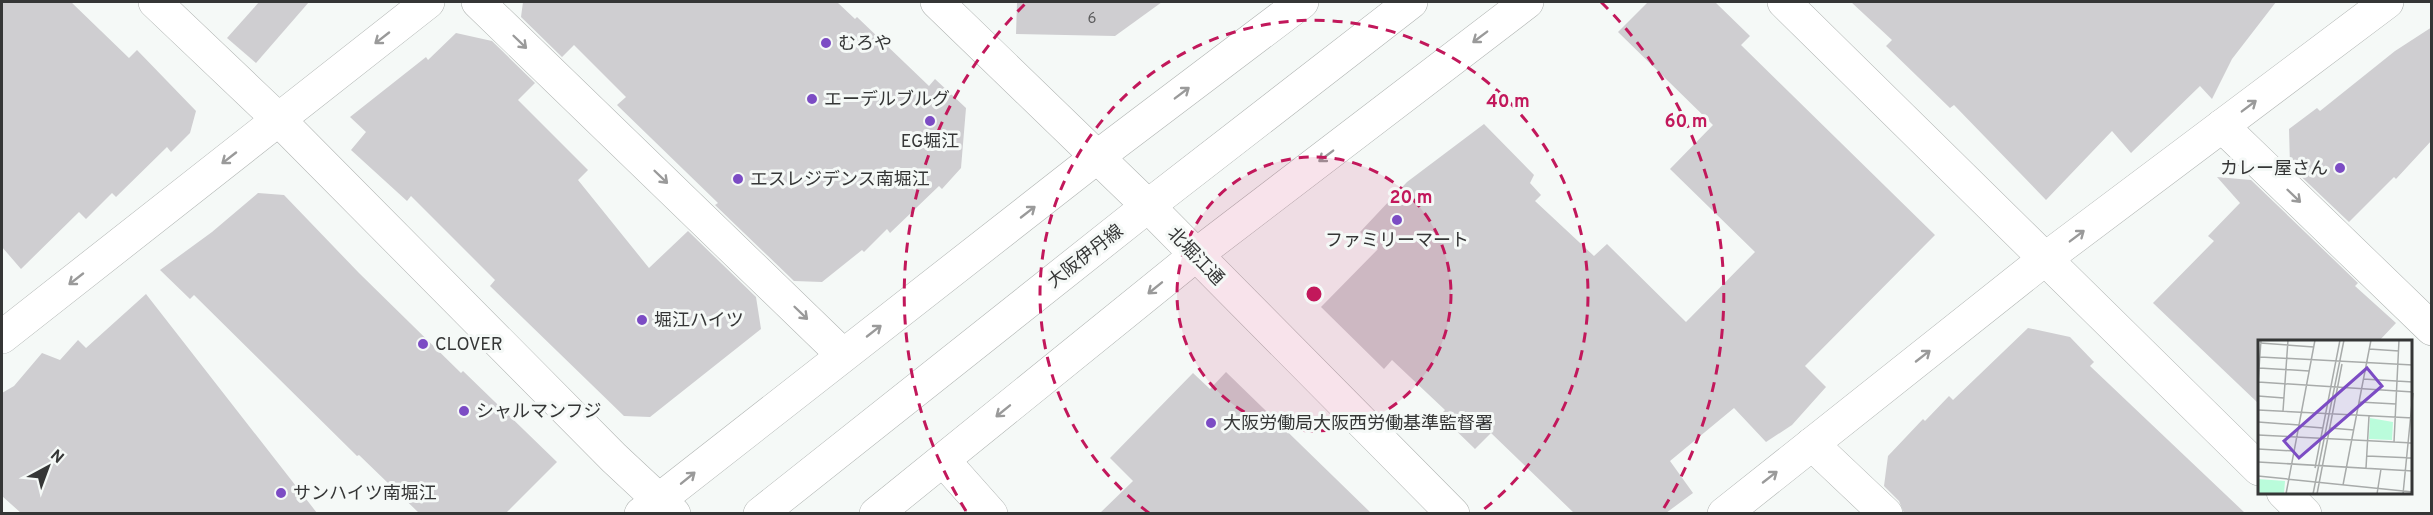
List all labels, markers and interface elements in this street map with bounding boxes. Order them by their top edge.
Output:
house number: 6 [1088,10,1097,29]
one-way arrow [375,31,391,44]
one-way arrow [1473,31,1489,44]
place label: むろや [838,33,892,56]
one-way arrow [513,35,528,49]
marker: むろや [819,36,833,50]
one-way arrow [1174,86,1190,99]
place label: エーデルブルグ [824,89,950,112]
text: 40 m [1486,91,1530,114]
marker: エーデルブルグ [805,92,819,106]
one-way arrow [2241,99,2257,112]
text: 60 m [1664,111,1708,134]
marker: EG堀江 [923,114,937,128]
place label: EG堀江 [901,131,959,154]
one-way arrow [1318,149,1334,162]
one-way arrow [221,152,237,165]
place label: カレー屋さん [2220,158,2328,181]
marker: カレー屋さん [2333,161,2347,175]
place label: エスレジデンス南堀江 [750,169,930,192]
one-way arrow [653,170,668,185]
marker: エスレジデンス南堀江 [731,172,745,186]
text: 20 m [1389,187,1433,210]
one-way arrow [2287,189,2302,203]
one-way arrow [1019,205,1035,218]
marker: ファミリーマート [1390,213,1404,227]
street label: 大阪伊丹線 [1043,220,1128,294]
street label: 北堀江通 [1162,223,1228,291]
one-way arrow [2068,229,2084,242]
place label: ファミリーマート [1325,230,1469,253]
one-way arrow [68,272,84,285]
one-way arrow [1147,282,1163,295]
centre of rings [1304,284,1324,304]
one-way arrow [793,306,808,320]
place label: 堀江ハイツ [654,310,744,333]
marker: 堀江ハイツ [635,313,649,327]
one-way arrow [865,325,881,338]
place label: CLOVER [435,334,503,357]
marker: CLOVER [416,337,430,351]
inset map [2258,340,2412,494]
one-way arrow [1915,349,1931,362]
place label: シャルマンフジ [476,401,601,424]
marker: シャルマンフジ [457,404,471,418]
one-way arrow [996,404,1012,417]
place label: 大阪労働局大阪西労働基準監督署 [1223,413,1493,436]
marker: 大阪労働局大阪西労働基準監督署 [1204,416,1218,430]
north arrow [18,437,78,497]
text: N [46,446,67,469]
one-way arrow [679,471,695,484]
one-way arrow [1762,471,1778,484]
place label: サンハイツ南堀江 [293,483,437,506]
marker: サンハイツ南堀江 [274,486,288,500]

